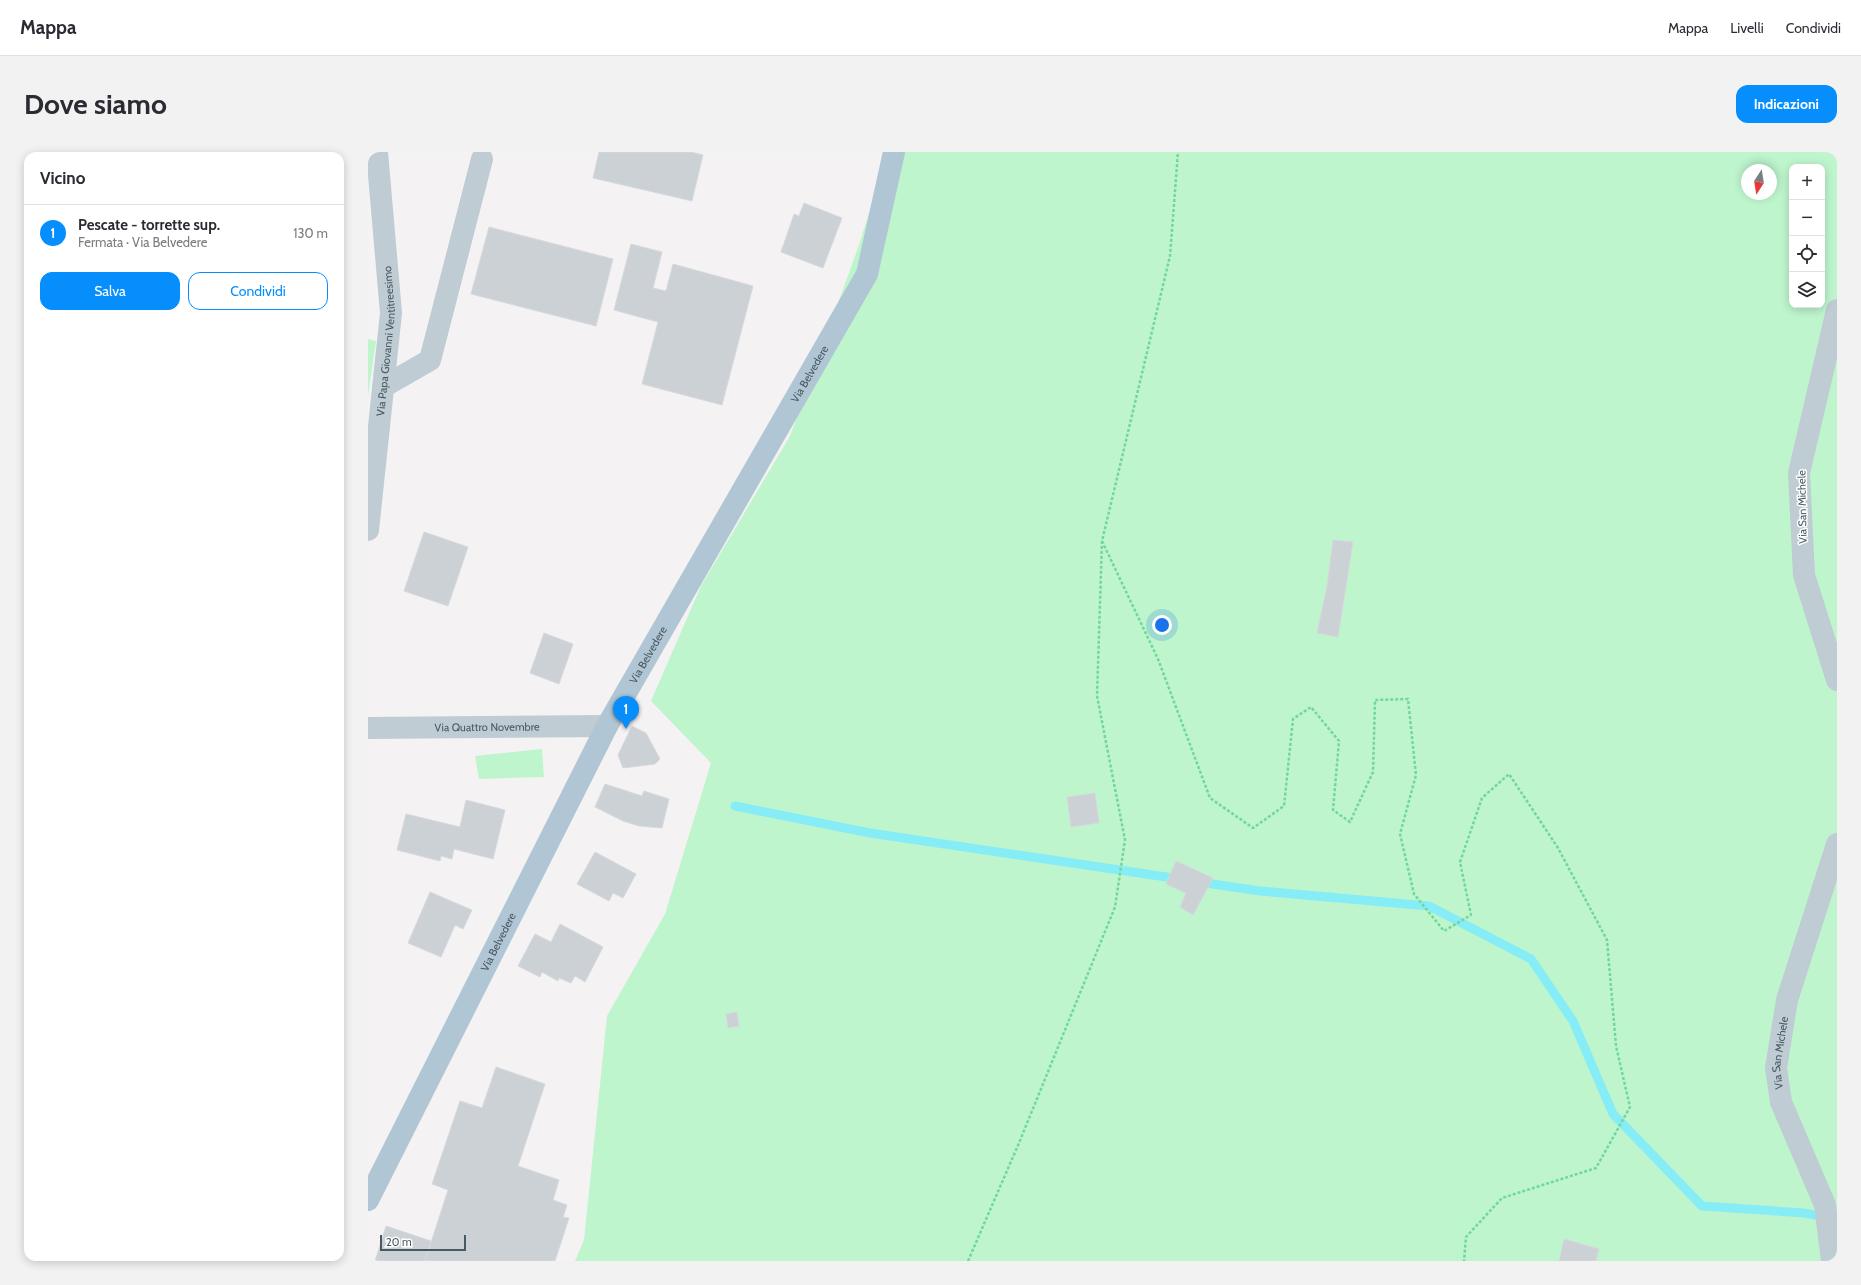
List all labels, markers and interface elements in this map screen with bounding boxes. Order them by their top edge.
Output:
text: Mappa [20,16,76,39]
text: Mappa [1668,19,1708,37]
text: Livelli [1730,19,1764,37]
text: Condividi [1786,19,1841,37]
button: Indicazioni [1736,85,1837,123]
text: Dove siamo [24,87,167,121]
north arrow [1741,164,1777,200]
map controls [1789,164,1825,308]
button: + [1789,164,1825,200]
text: Vicino [40,168,85,188]
button: − [1789,200,1825,236]
text: Pescate - torrette sup. [78,216,220,234]
text: 1 [51,225,55,241]
text: 130 m [293,225,328,241]
text: Fermata · Via Belvedere [78,234,207,250]
button: locate [1789,236,1825,272]
street label: Via Papa Giovanni Ventitreesimo [373,265,398,417]
button: Salva [40,272,180,310]
button: Condividi [188,272,328,310]
button: layers [1789,272,1825,308]
street label: Via Belvedere [788,342,832,405]
street label: Via San Michele [1794,470,1810,544]
your location [1152,615,1172,635]
street label: Via Belvedere [626,623,670,686]
pin: 1 [613,696,639,729]
street label: Via Quattro Novembre [434,720,540,734]
street label: Via Belvedere [478,910,519,974]
street label: Via San Michele [1769,1015,1791,1090]
scale bar [380,1233,466,1252]
text: 20 m [386,1235,412,1249]

